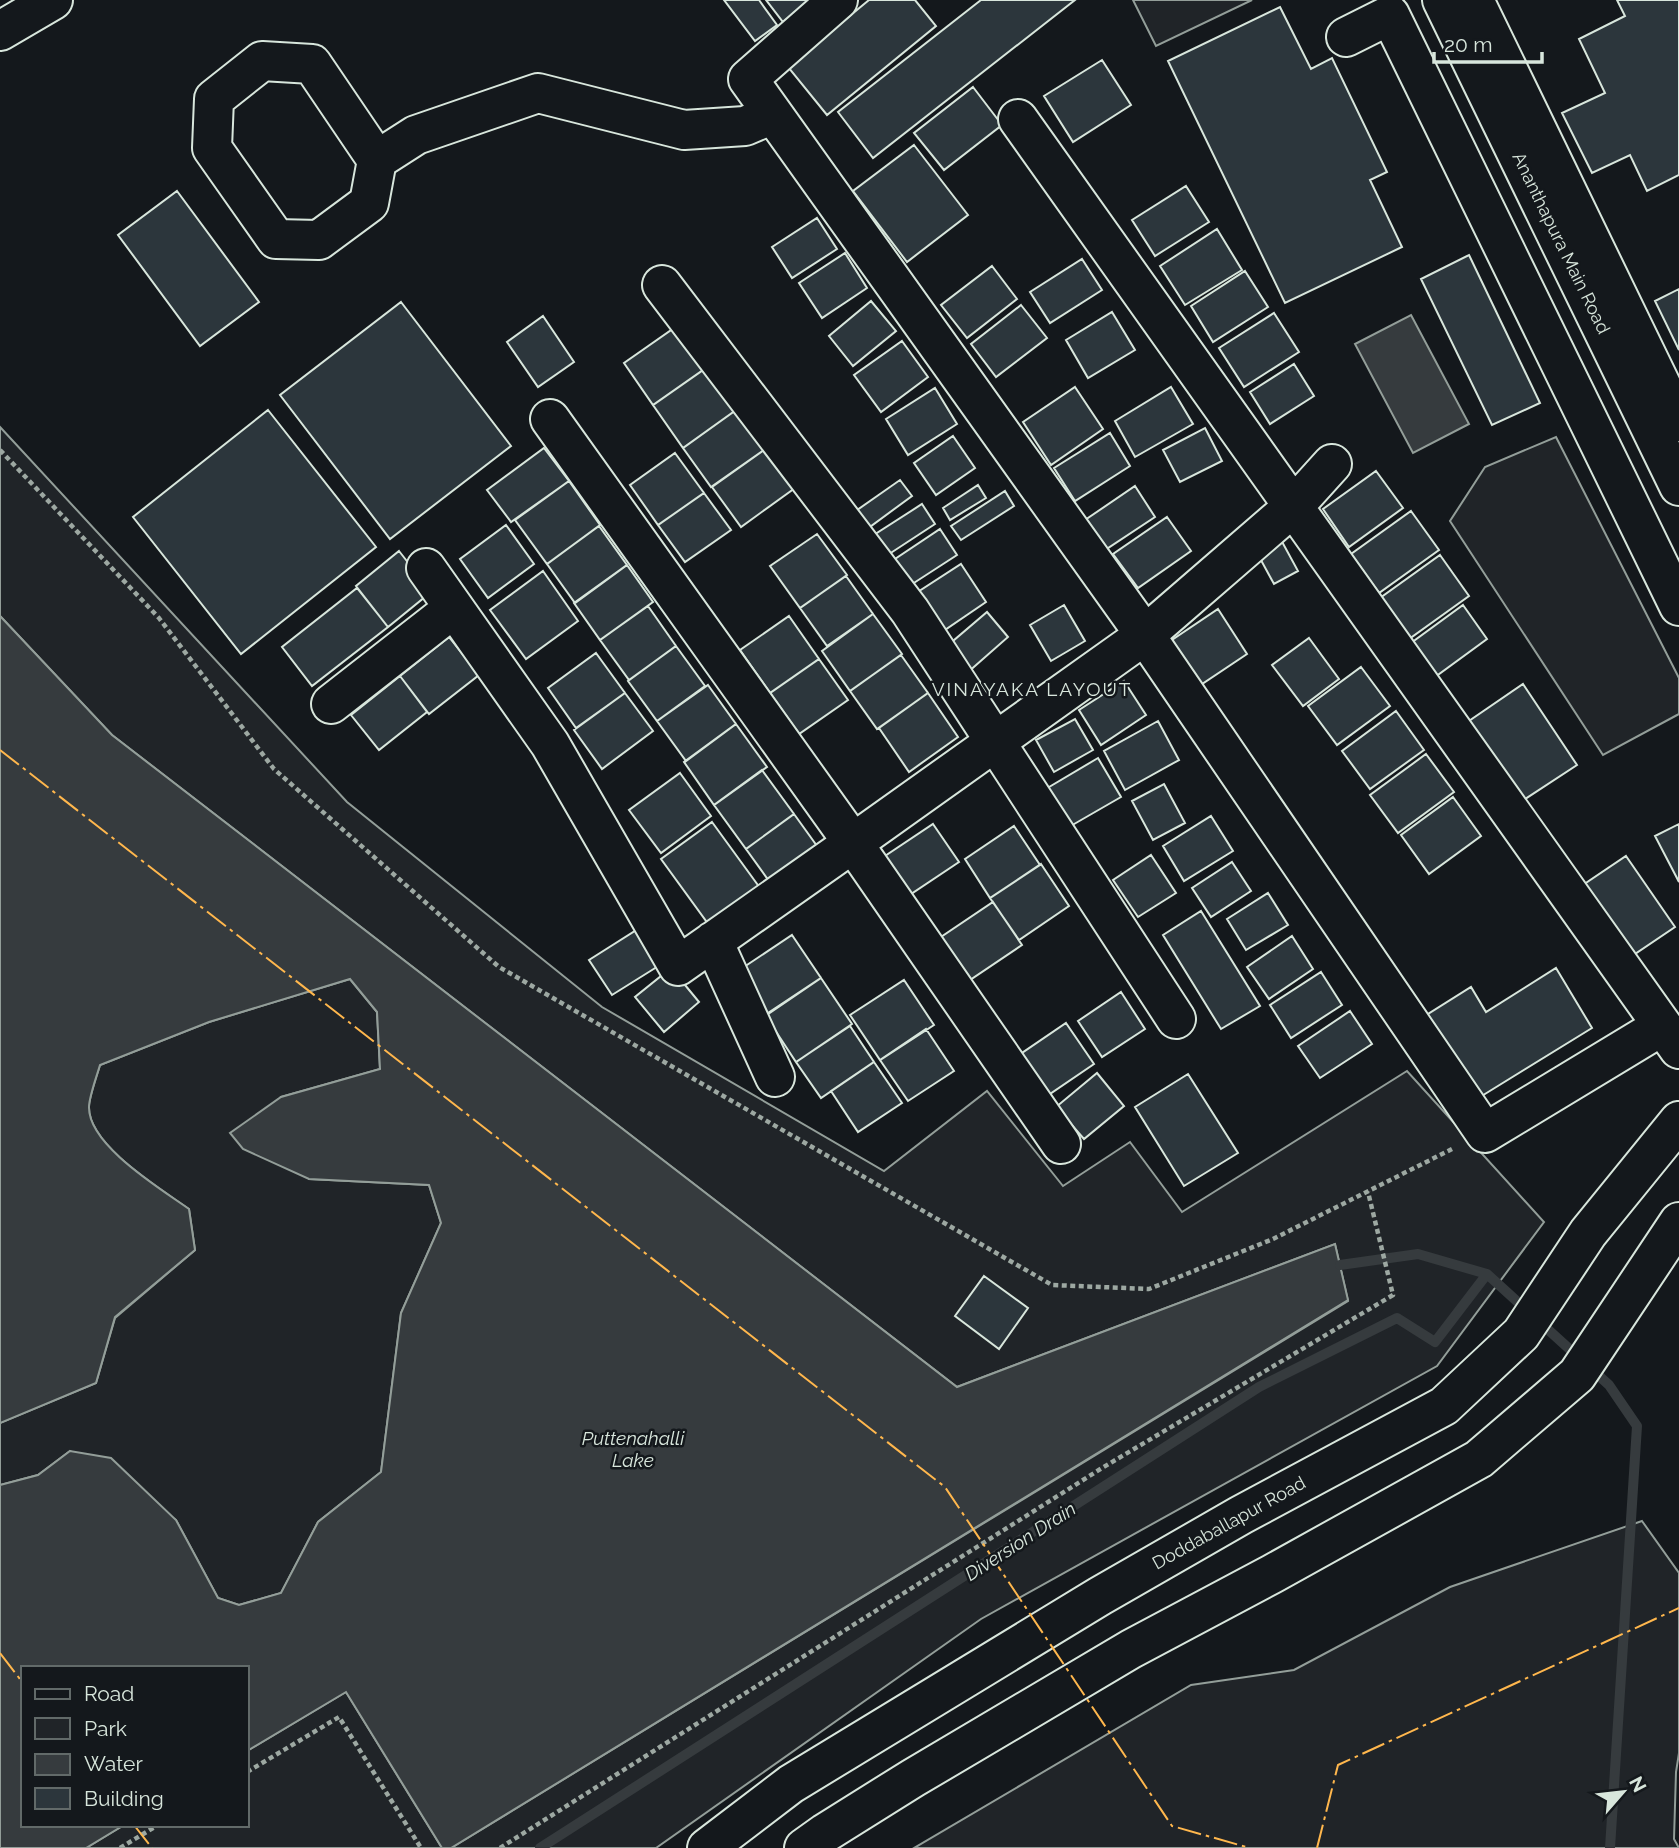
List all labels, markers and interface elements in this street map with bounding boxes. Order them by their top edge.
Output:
scale bar [1434,21,1542,65]
text: 20 m [1444,32,1492,57]
street label: Ananthapura Main Road [1508,149,1615,337]
district label: VINAYAKA LAYOUT [932,678,1132,700]
water label: Puttenahalli Lake [582,1427,685,1471]
street label: Doddaballapur Road [1149,1472,1309,1573]
water label: Diversion Drain [960,1497,1080,1585]
legend [21,1666,248,1827]
text: Road [84,1681,134,1706]
text: Park [84,1716,127,1741]
text: Water [84,1751,143,1776]
north arrow [1588,1757,1658,1827]
text: N [1625,1772,1651,1796]
text: Building [84,1786,164,1811]

